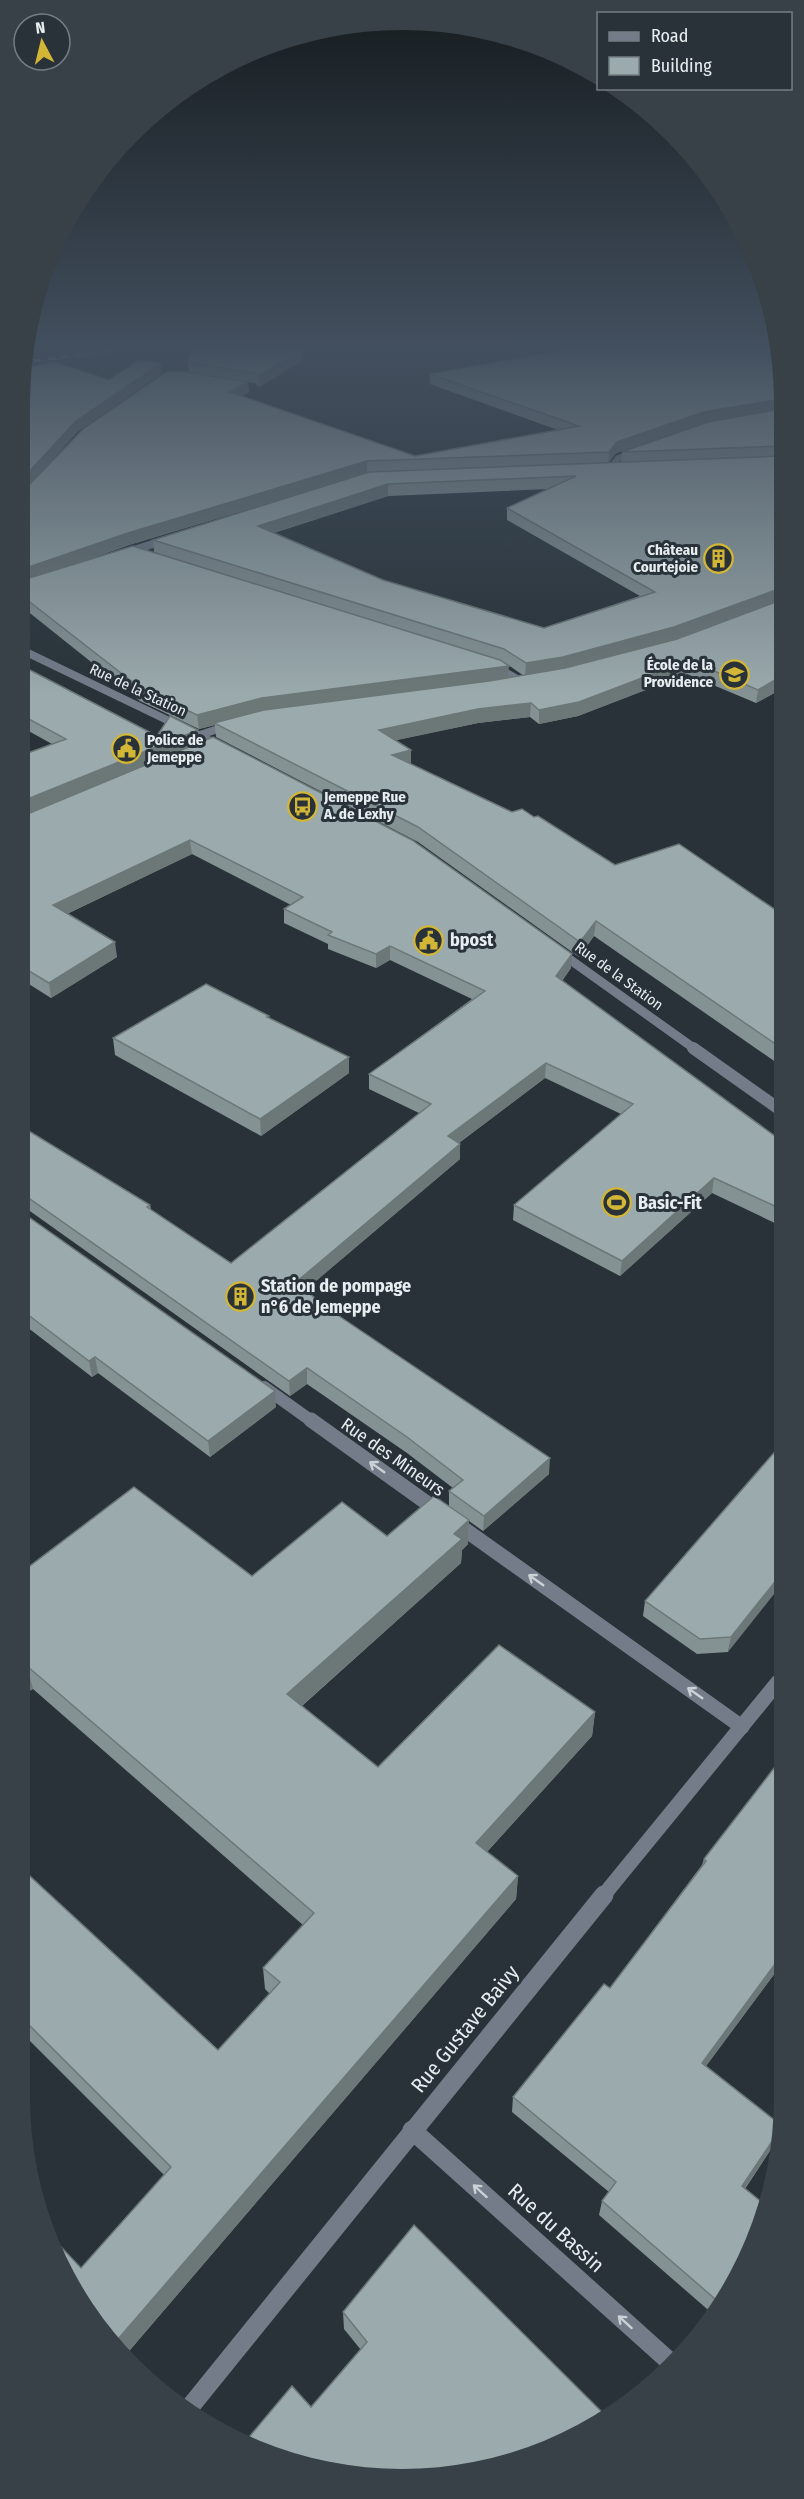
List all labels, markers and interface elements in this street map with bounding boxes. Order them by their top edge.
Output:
north arrow [12,12,72,72]
legend [597,12,792,90]
text: N [34,18,46,38]
text: Road [651,25,688,47]
text: Building [651,55,712,77]
place label: Château Courtejoie [633,541,698,576]
building icon: Château Courtejoie [703,543,735,575]
place label: École de la Providence [644,656,714,691]
school or university icon: École de la Providence [718,658,750,690]
street label: Rue de la Station [87,660,189,720]
place label: Police de Jemeppe [146,731,204,766]
public building icon: Police de Jemeppe [110,733,142,765]
place label: Jemeppe Rue A. de Lexhy [323,788,406,823]
bus stop icon: Jemeppe Rue A. de Lexhy [287,790,319,822]
public building icon: bpost [413,924,445,956]
place label: bpost [450,929,494,951]
street label: Rue de la Station [571,938,667,1014]
sports icon: Basic-Fit [601,1187,633,1219]
place label: Basic-Fit [638,1192,703,1214]
place label: Station de pompage n°6 de Jemeppe [261,1275,411,1318]
building icon: Station de pompage n°6 de Jemeppe [224,1280,256,1312]
street label: Rue des Mineurs [337,1413,449,1501]
one-way arrow [369,1461,385,1473]
one-way arrow [528,1574,544,1586]
one-way arrow [687,1687,703,1699]
street label: Rue Gustave Baivy [406,1959,525,2098]
street label: Rue du Bassin [502,2178,610,2278]
one-way arrow [473,2184,488,2198]
one-way arrow [618,2315,633,2329]

